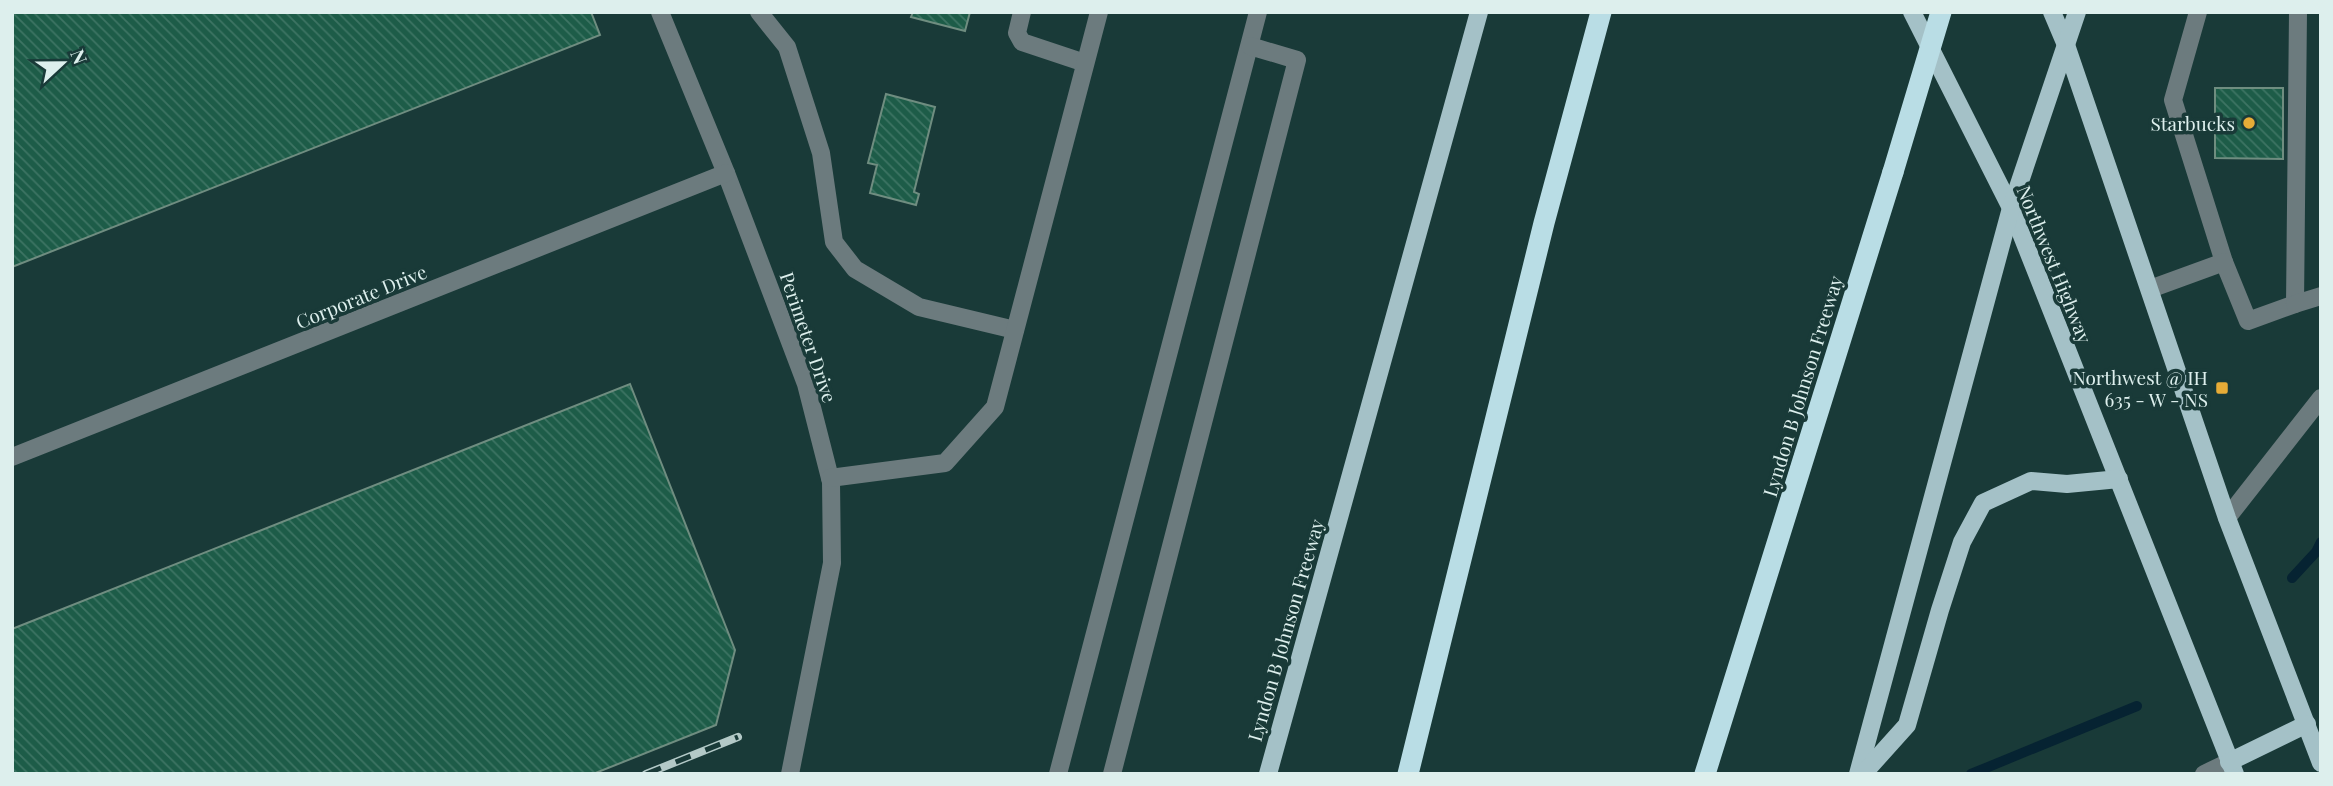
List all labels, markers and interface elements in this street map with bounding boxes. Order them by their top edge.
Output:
north arrow [28,28,98,98]
text: N [65,45,94,68]
place label: Starbucks [2151,110,2235,136]
marker: Starbucks [2241,115,2257,131]
street label: Northwest Highway [2012,181,2099,347]
street label: Corporate Drive [292,258,430,334]
street label: Perimeter Drive [774,268,844,406]
street label: Lyndon B Johnson Freeway [1756,272,1848,500]
place label: Northwest @ IH 635 - W - NS [2072,364,2208,412]
marker: Northwest @ IH 635 - W - NS [2214,380,2230,396]
street label: Lyndon B Johnson Freeway [1241,515,1329,744]

